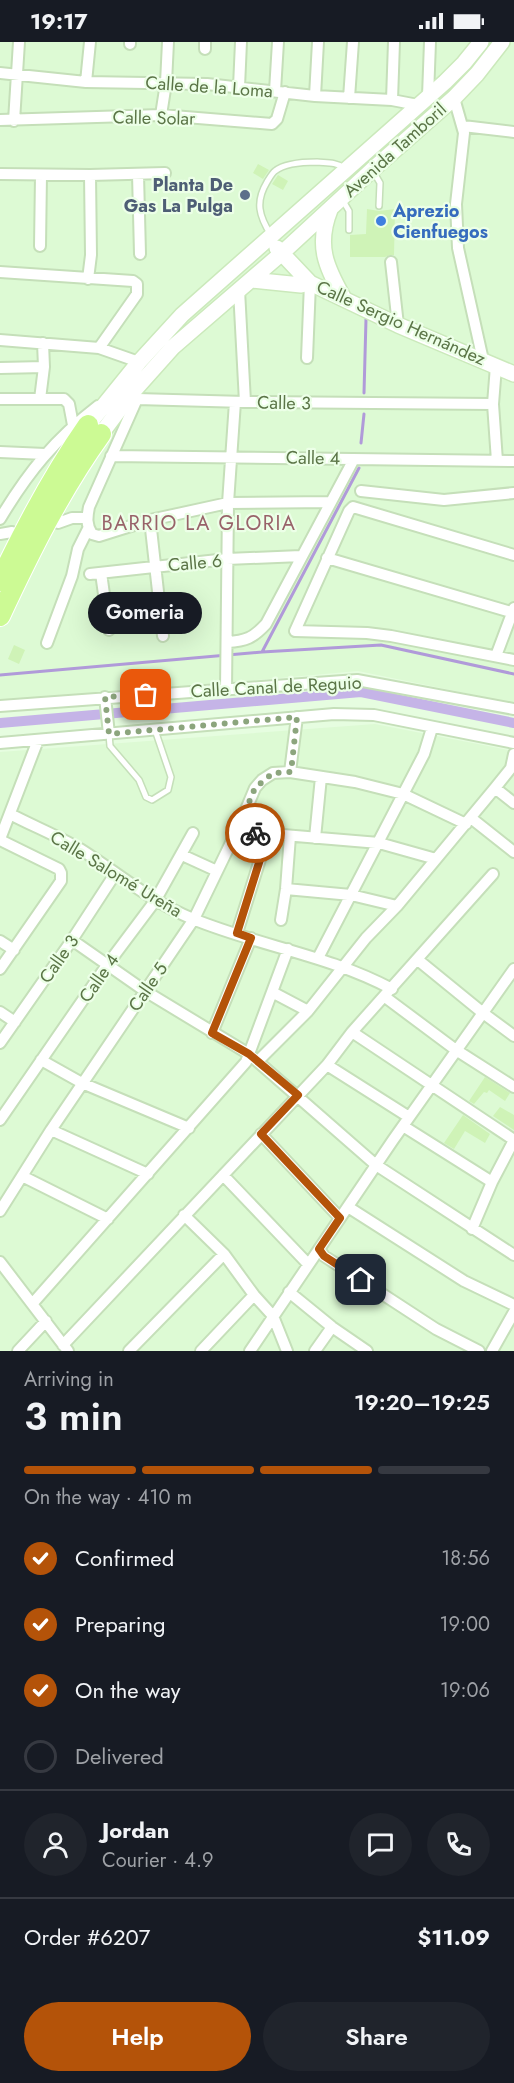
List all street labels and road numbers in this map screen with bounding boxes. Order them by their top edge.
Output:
street label: Calle de la Loma [144,70,274,104]
street label: Avenida Tamboril [338,97,452,203]
street label: Calle Solar [112,104,196,132]
street label: Calle Sergio Hernández [312,274,490,372]
street label: Calle 3 [257,390,311,416]
street label: Calle 4 [286,445,340,471]
street label: Calle 6 [167,548,223,578]
street label: Calle Canal de Reguio [190,670,362,704]
street label: Calle Salomé Ureña [45,824,187,924]
street label: Calle 3 [33,929,85,988]
street label: Calle 4 [73,948,125,1008]
street label: Calle 5 [122,957,174,1017]

